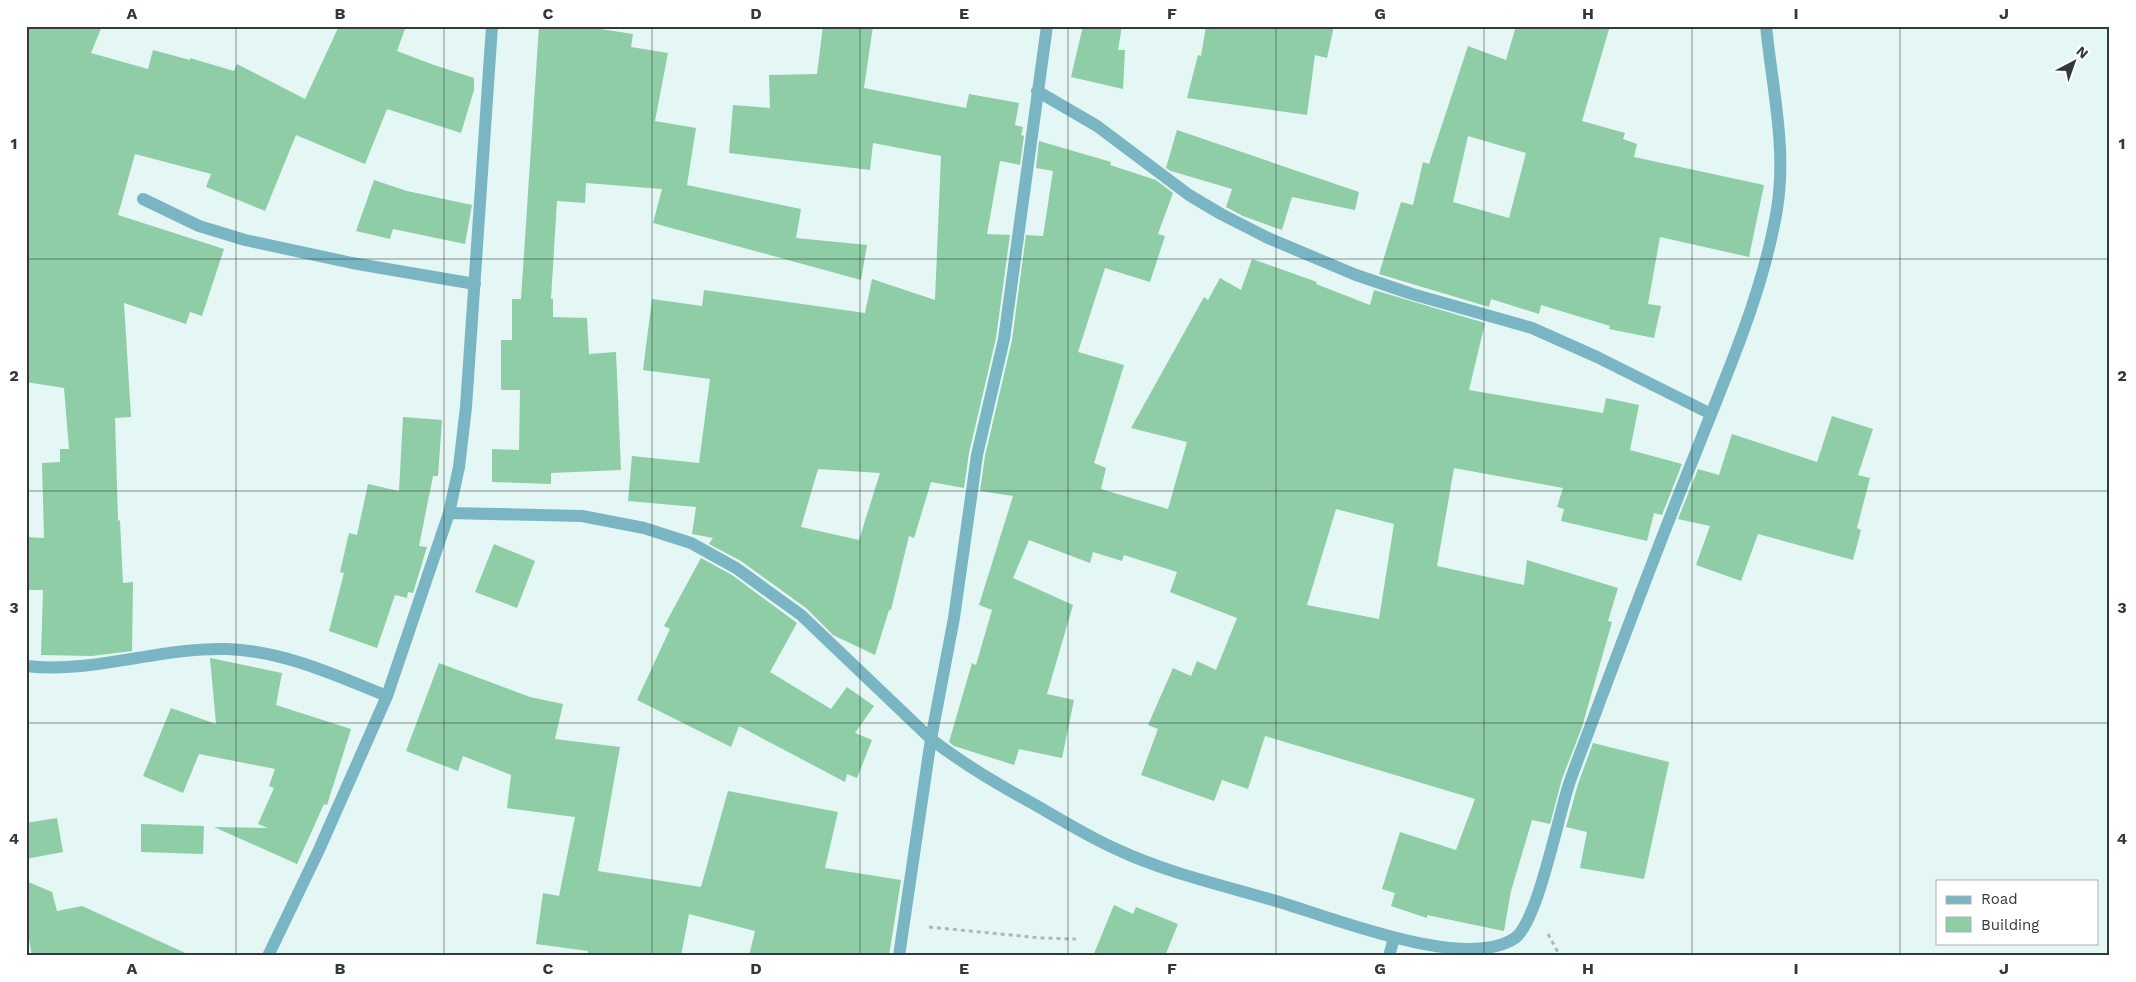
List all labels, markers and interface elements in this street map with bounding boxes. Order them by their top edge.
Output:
text: A [127,4,138,23]
text: B [335,4,346,23]
text: C [543,4,554,23]
text: D [750,4,762,23]
text: E [959,4,969,23]
text: F [1167,4,1177,23]
text: G [1374,4,1386,23]
text: H [1582,4,1594,23]
text: I [1793,4,1799,23]
text: J [1999,4,2009,23]
north arrow [2048,38,2098,88]
text: N [2073,43,2092,62]
text: 1 [11,134,17,153]
text: 1 [2119,134,2125,153]
text: 2 [9,366,19,385]
text: 2 [2117,366,2127,385]
text: 3 [9,598,19,617]
text: 3 [2117,598,2127,617]
text: 4 [9,829,19,848]
text: 4 [2117,829,2127,848]
legend [1936,880,2098,944]
text: Road [1981,890,2018,908]
text: Building [1981,916,2039,934]
text: A [127,959,138,978]
text: B [335,959,346,978]
text: C [543,959,554,978]
text: D [750,959,762,978]
text: E [959,959,969,978]
text: F [1167,959,1177,978]
text: G [1374,959,1386,978]
text: H [1582,959,1594,978]
text: I [1793,959,1799,978]
text: J [1999,959,2009,978]

